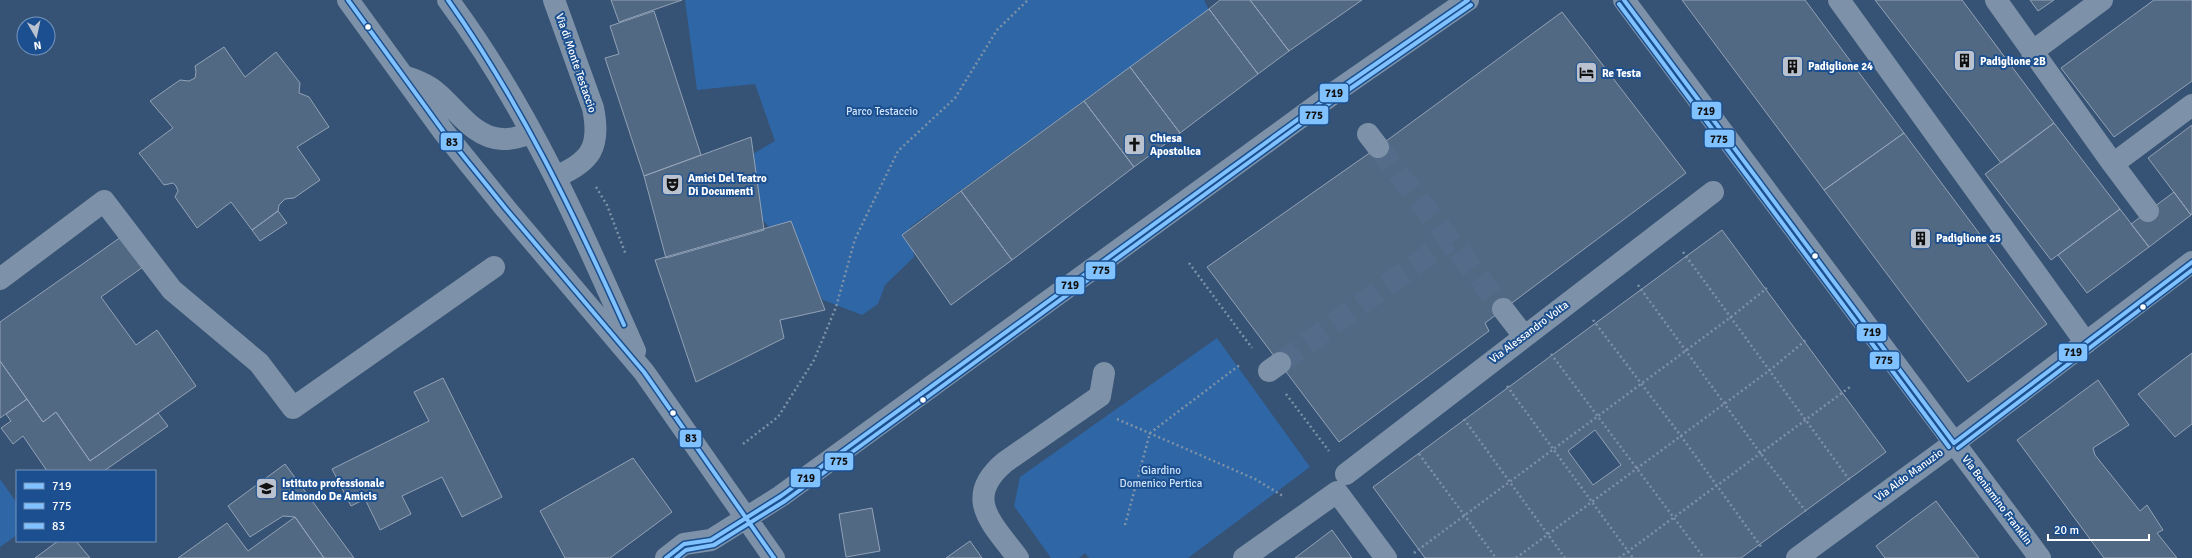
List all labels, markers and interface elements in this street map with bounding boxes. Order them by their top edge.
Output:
street label: Via di Monte Testaccio [553,12,599,115]
north arrow [16,16,56,56]
unlabelled marker [363,22,373,32]
text: N [33,38,42,52]
building icon: Padiglione 2B [1952,48,1978,74]
building icon: Padiglione 24 [1780,53,1806,79]
place label: Padiglione 2B [1980,55,2046,68]
hotel icon: Re Testa [1573,60,1599,86]
place label: Padiglione 24 [1808,60,1873,73]
place label: Re Testa [1602,67,1642,80]
line badge: 719 [1319,83,1349,103]
text: 719 [1325,87,1343,100]
line badge: 719 [1691,101,1722,120]
park label: Parco Testaccio [846,105,918,118]
line badge: 775 [1299,105,1329,125]
text: 719 [1697,105,1715,118]
text: 775 [1305,109,1323,122]
line badge: 775 [1704,129,1735,148]
church icon: Chiesa Apostolica [1122,131,1148,157]
line badge: 83 [440,132,463,151]
place label: Chiesa Apostolica [1150,132,1201,158]
text: 775 [1710,133,1728,146]
text: 83 [446,136,458,149]
theatre icon: Amici Del Teatro Di Documenti [659,171,685,197]
place label: Amici Del Teatro Di Documenti [688,172,767,198]
building icon: Padiglione 25 [1908,225,1934,251]
place label: Padiglione 25 [1936,232,2001,245]
unlabelled marker [1810,251,1820,261]
line badge: 775 [1085,261,1116,280]
text: 775 [1092,264,1110,277]
line badge: 719 [1055,276,1085,295]
text: 719 [1061,279,1079,292]
street label: Via Alessandro Volta [1487,298,1571,366]
unlabelled marker [2138,302,2148,312]
line badge: 719 [1856,323,1887,342]
text: 719 [1863,326,1881,339]
line badge: 719 [2058,343,2088,362]
text: 719 [2064,346,2082,359]
line badge: 775 [1869,351,1900,370]
text: 775 [1875,354,1893,367]
unlabelled marker [918,395,928,405]
unlabelled marker [668,408,678,418]
line badge: 83 [679,429,702,448]
text: 83 [685,432,697,445]
street label: Via Aldo Manuzio [1872,446,1946,504]
line badge: 775 [824,452,854,471]
street label: Via Beniamino Franklin [1959,453,2035,547]
text: 775 [830,455,848,468]
park label: Giardino Domenico Pertica [1120,464,1203,490]
line badge: 719 [790,468,821,488]
legend [16,470,156,542]
text: 719 [797,472,815,485]
school or university icon: Istituto professionale Edmondo De Amicis [253,476,279,502]
place label: Istituto professionale Edmondo De Amicis [282,477,385,503]
text: 719 [52,479,71,494]
text: 775 [52,499,71,514]
scale bar [2048,516,2149,542]
text: 83 [52,519,65,534]
text: 20 m [2054,523,2079,538]

